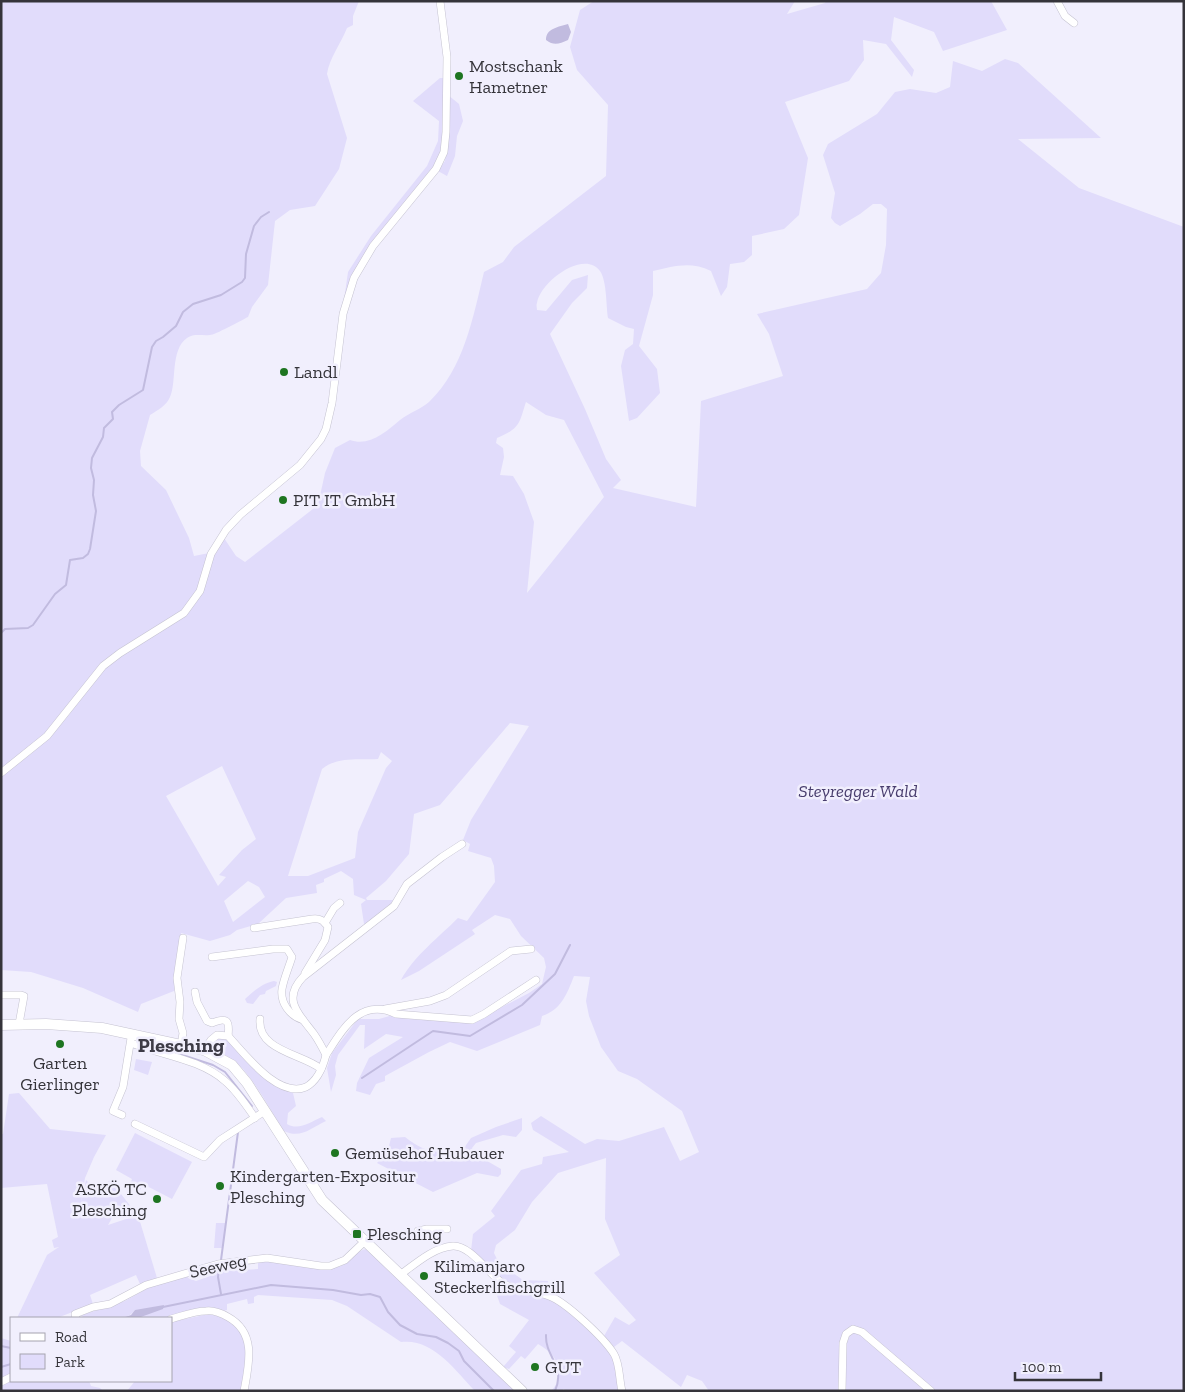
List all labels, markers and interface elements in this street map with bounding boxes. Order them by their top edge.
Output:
place label: Mostschank Hametner [469,55,564,98]
marker: Mostschank Hametner [453,70,465,82]
place label: Landl [294,361,338,383]
marker: Landl [278,366,290,378]
place label: PIT IT GmbH [293,489,395,511]
marker: PIT IT GmbH [277,494,289,506]
park label: Steyregger Wald [798,780,918,802]
district label: Plesching [138,1033,225,1057]
marker: Garten Gierlinger [54,1038,66,1050]
place label: Garten Gierlinger [20,1052,100,1095]
place label: Gemüsehof Hubauer [345,1142,505,1164]
marker: Gemüsehof Hubauer [329,1147,341,1159]
place label: Kindergarten-Expositur Plesching [230,1165,416,1208]
place label: ASKÖ TC Plesching [72,1178,147,1221]
marker: Kindergarten-Expositur Plesching [214,1180,226,1192]
marker: ASKÖ TC Plesching [151,1193,163,1205]
place label: Plesching [367,1223,442,1245]
marker: Plesching [351,1228,363,1240]
street label: Seeweg [187,1249,249,1283]
place label: Kilimanjaro Steckerlfischgrill [434,1255,566,1298]
marker: Kilimanjaro Steckerlfischgrill [418,1270,430,1282]
legend [10,1317,172,1382]
text: Road [55,1328,88,1346]
scale bar [1015,1350,1101,1382]
text: Park [55,1353,85,1371]
place label: GUT [545,1356,582,1378]
text: 100 m [1022,1358,1061,1376]
marker: GUT [529,1361,541,1373]

